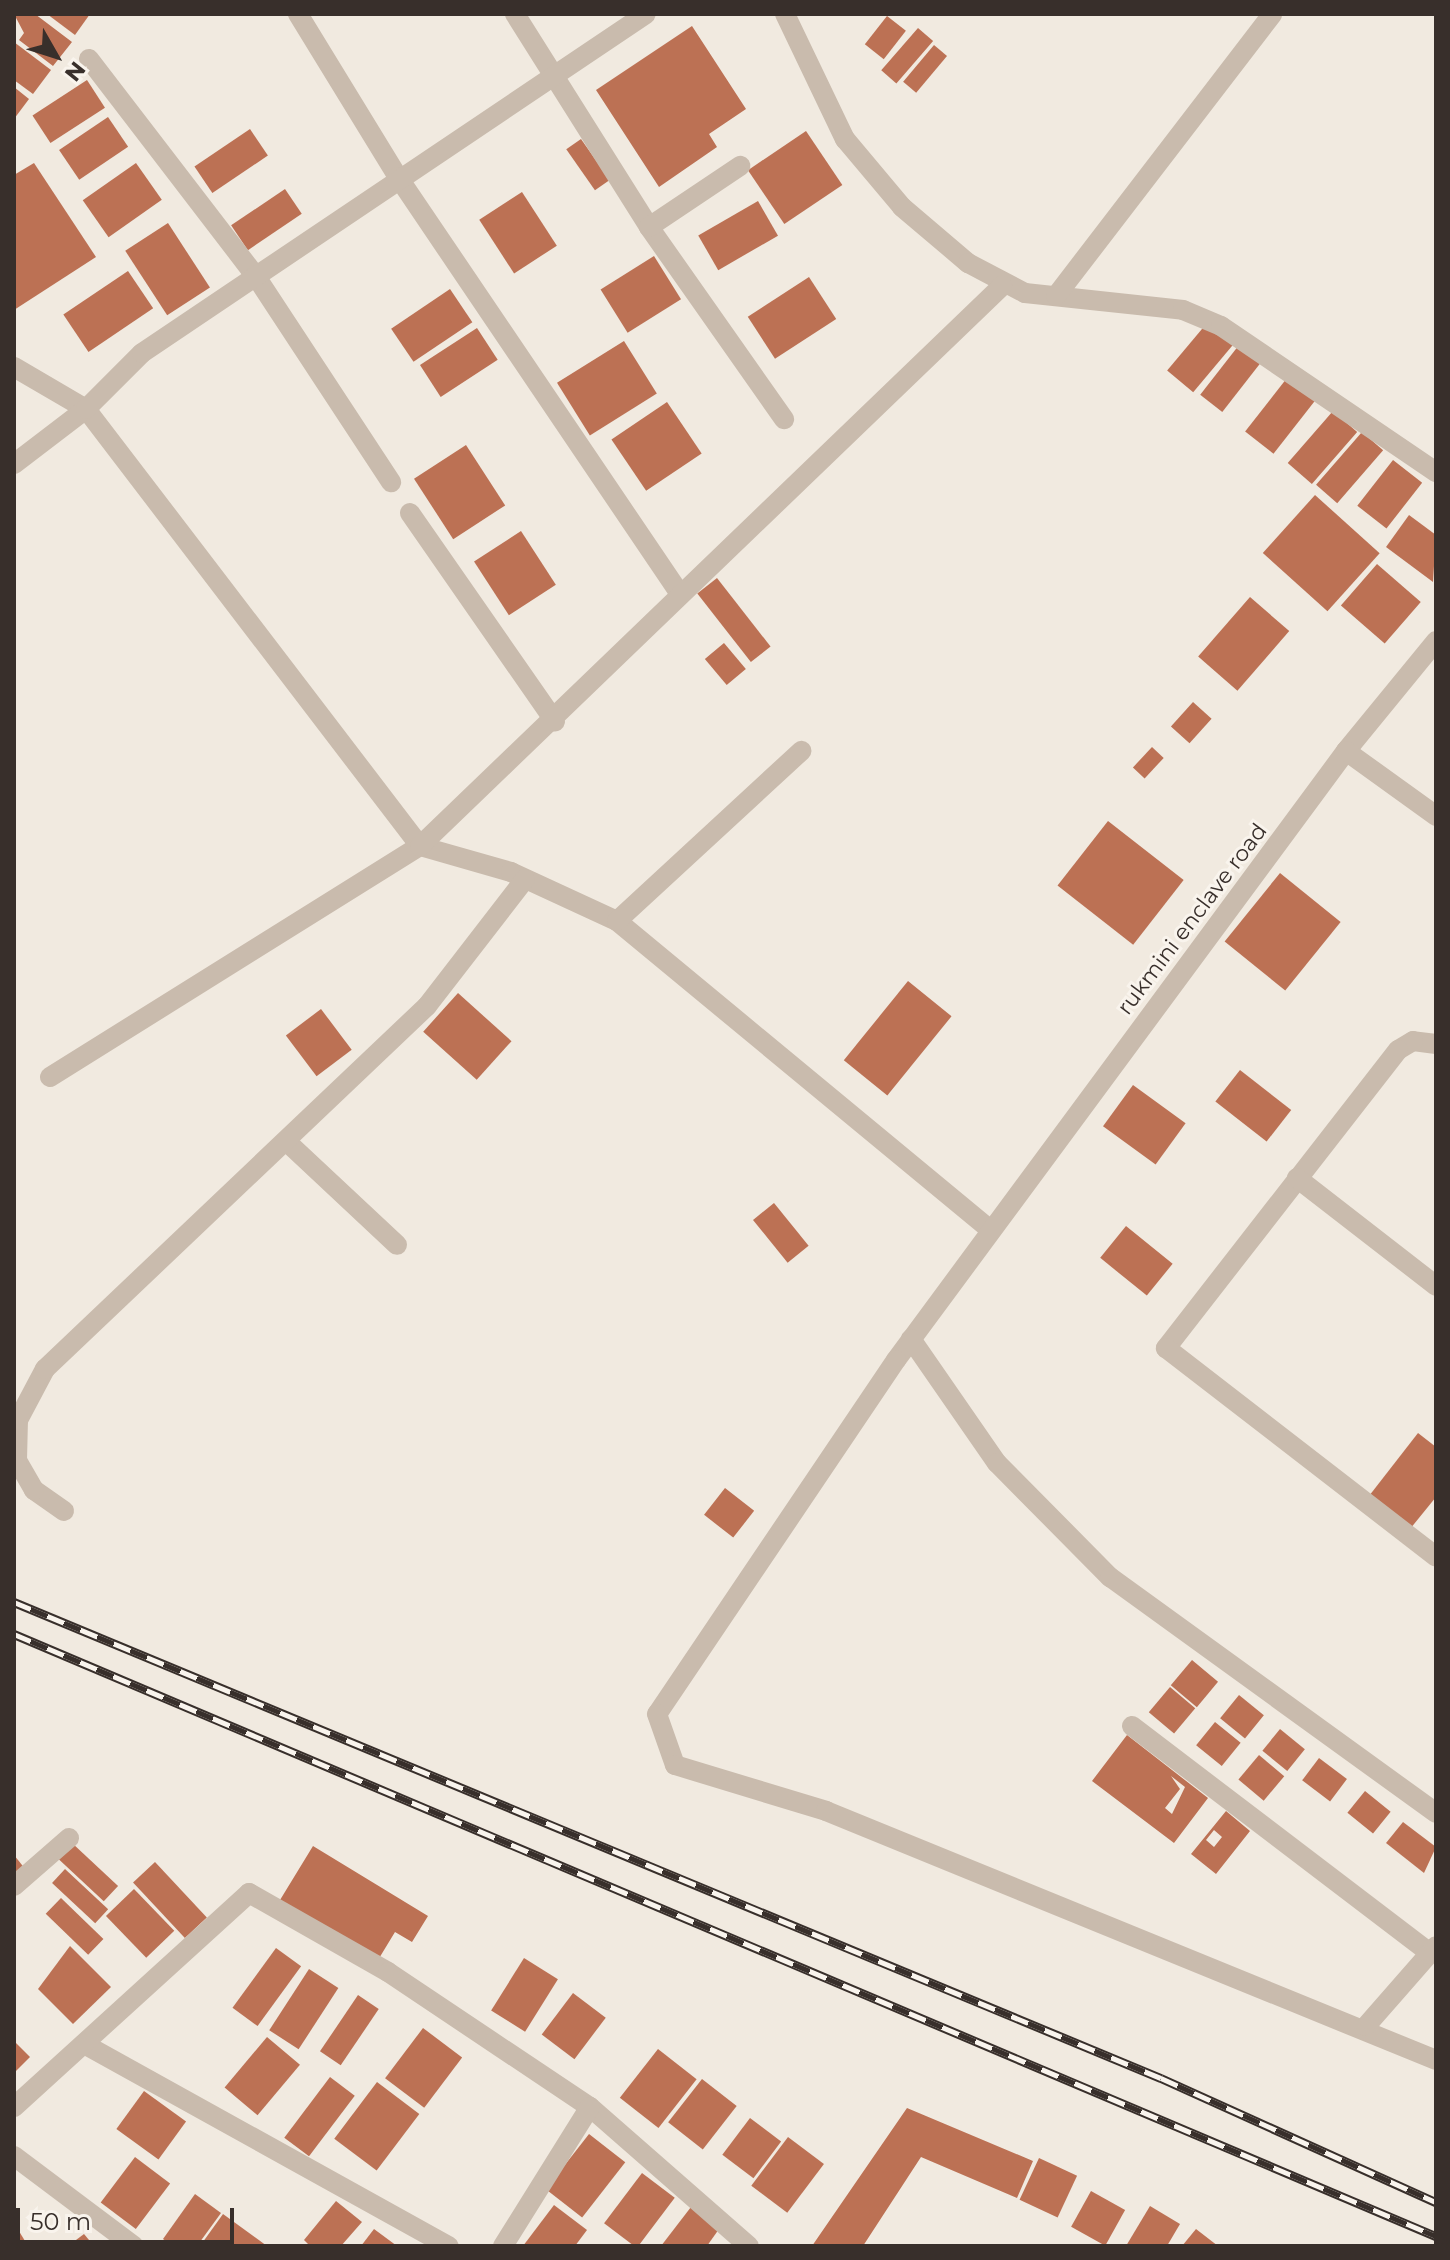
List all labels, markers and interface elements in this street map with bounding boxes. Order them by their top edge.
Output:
north arrow [16,16,96,96]
text: N [59,56,91,87]
street label: rukmini enclave road [1112,818,1272,1020]
scale bar [20,2192,238,2242]
text: 50 m [30,2207,91,2236]

